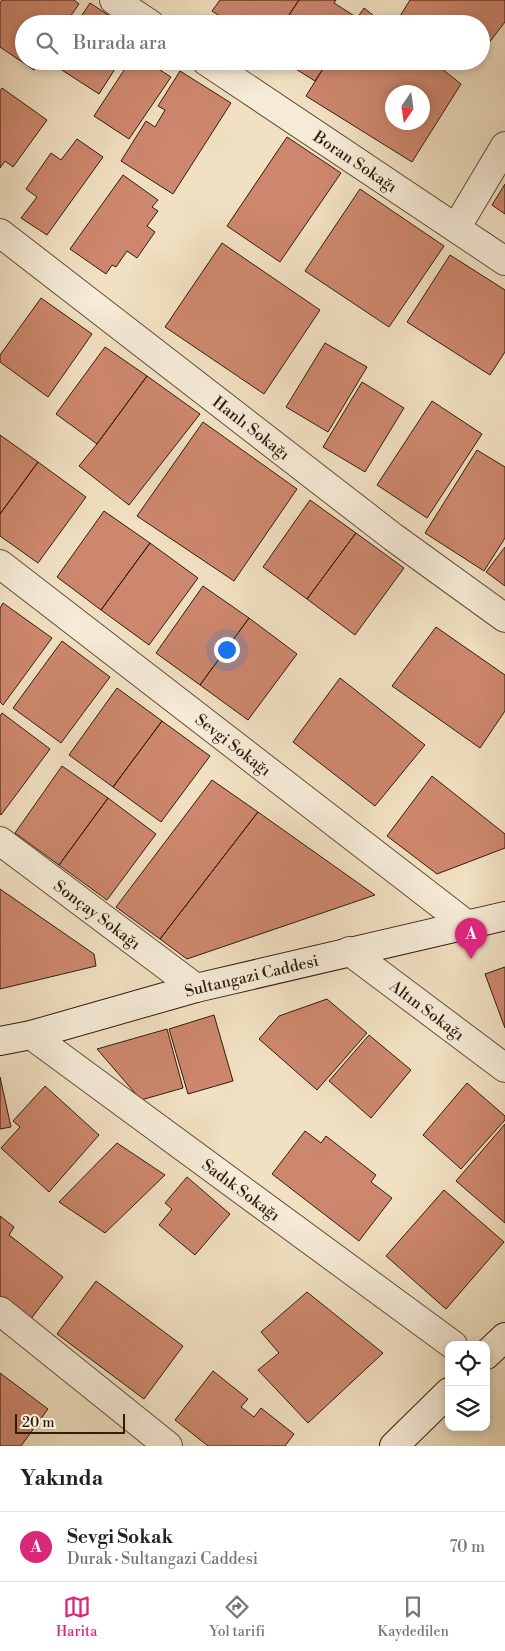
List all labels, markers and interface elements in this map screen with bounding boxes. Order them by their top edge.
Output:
search box [15,15,490,70]
icon: search [33,29,61,57]
text: Burada ara [73,31,167,55]
north arrow [385,85,430,130]
street label: Boran Sokağı [308,126,401,197]
street label: Hanlı Sokağı [208,392,294,465]
your location [214,637,240,663]
street label: Sevgi Sokağı [191,710,275,781]
street label: Sonçay Sokağı [50,876,144,954]
pin: A [455,918,487,959]
street label: Sultangazi Caddesi [182,951,321,1002]
street label: Altın Sokağı [385,976,468,1045]
street label: Sadık Sokağı [198,1155,284,1226]
map controls [445,1341,490,1431]
button: locate [445,1341,490,1386]
button: layers [445,1386,490,1431]
scale bar [15,1411,125,1434]
text: 20 m [22,1414,54,1432]
text: Yakında [20,1466,103,1492]
text: Sevgi Sokak [67,1525,173,1549]
text: A [30,1537,42,1557]
text: 70 m [449,1537,485,1557]
text: Durak · Sultangazi Caddesi [67,1549,258,1569]
tab: Harita [56,1593,97,1641]
tab: Yol tarifi [210,1593,265,1641]
tab: Kaydedilen [377,1593,449,1641]

